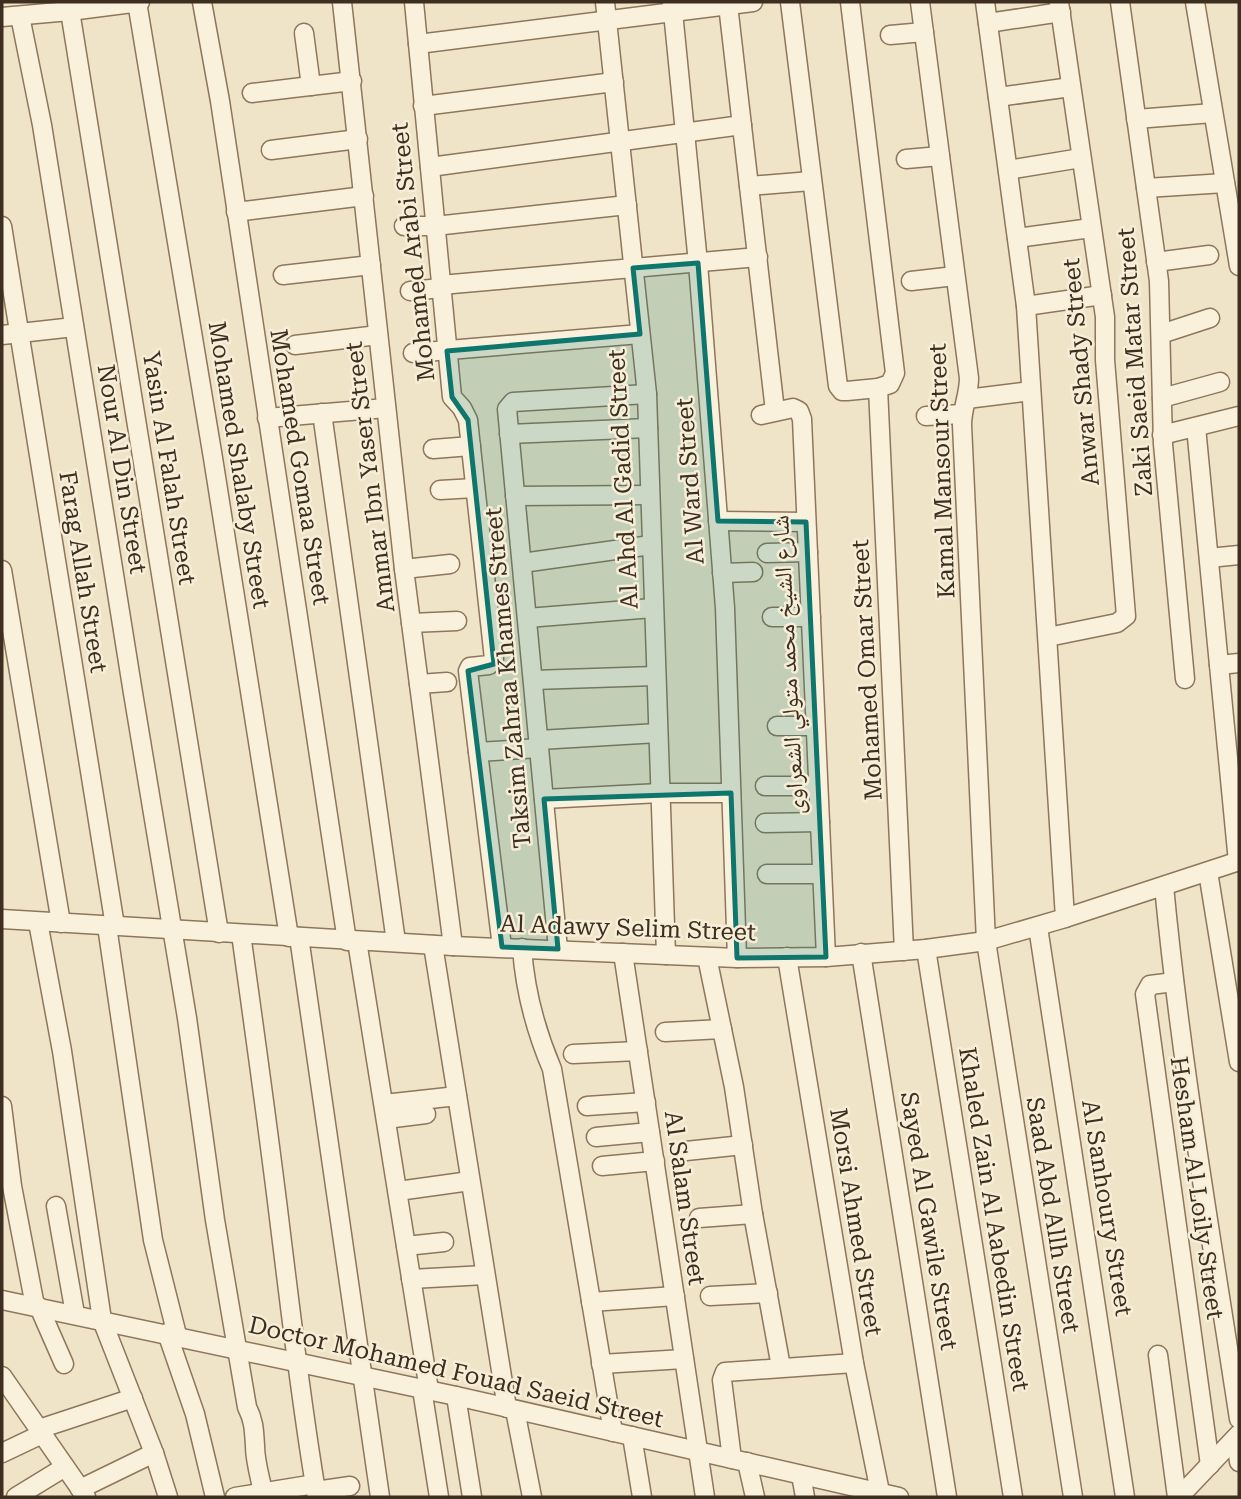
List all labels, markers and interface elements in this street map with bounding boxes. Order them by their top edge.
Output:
street label: Mohamed Arabi Street [385,121,441,383]
street label: Zaki Saeid Matar Street [1112,227,1158,497]
street label: Anwar Shady Street [1057,257,1105,487]
street label: Mohamed Shalaby Street [202,319,276,611]
street label: Mohamed Gomaa Street [264,327,336,607]
street label: Ammar Ibn Yaser Street [340,340,400,614]
street label: Kamal Mansour Street [924,343,960,599]
street label: Al Ahd Al Gadid Street [602,348,644,610]
street label: Yasin Al Falah Street [137,349,201,587]
street label: Nour Al Din Street [92,362,152,576]
street label: Al Ward Street [670,397,710,565]
street label: Farag Allah Street [53,469,113,675]
street label: Taksim Zahraa Khames Street [479,506,537,850]
street label: شارع الشيخ محمد متولي الشعراوى [766,514,815,816]
street label: Mohamed Omar Street [846,539,888,801]
street label: Al Adawy Selim Street [500,910,757,946]
street label: Khaled Zain Al Aabedin Street [953,1045,1035,1393]
street label: Hesham Al Loily Street [1165,1055,1229,1321]
street label: Sayed Al Gawile Street [895,1090,963,1352]
street label: Saad Abd Allh Street [1021,1095,1085,1335]
street label: Al Sanhoury Street [1076,1098,1138,1318]
street label: Morsi Ahmed Street [824,1106,888,1338]
street label: Al Salam Street [659,1109,711,1287]
street label: Doctor Mohamed Fouad Saeid Street [246,1311,666,1433]

